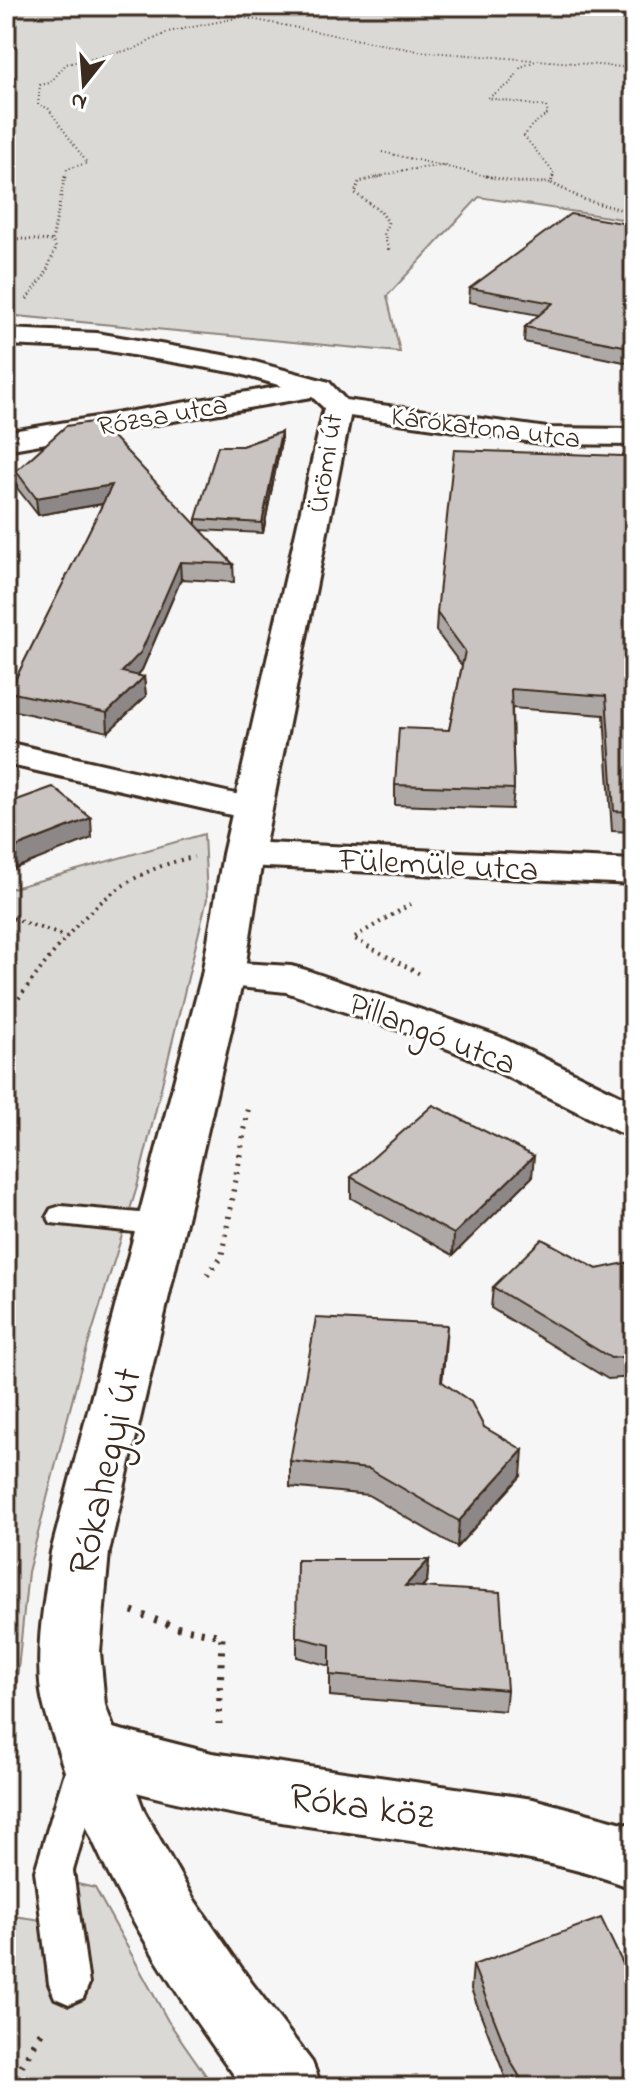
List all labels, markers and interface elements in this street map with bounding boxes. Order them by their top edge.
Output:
north arrow [44,44,124,124]
text: N [67,83,91,118]
street label: Rózsa utca [95,386,231,449]
street label: Kárókatona utca [389,398,583,461]
street label: Ürömi út [299,411,356,516]
street label: Fülemüle utca [337,837,540,897]
street label: Pillangó utca [340,981,523,1091]
street label: Rókahegyi út [55,1362,160,1582]
street label: Róka köz [285,1769,438,1848]

